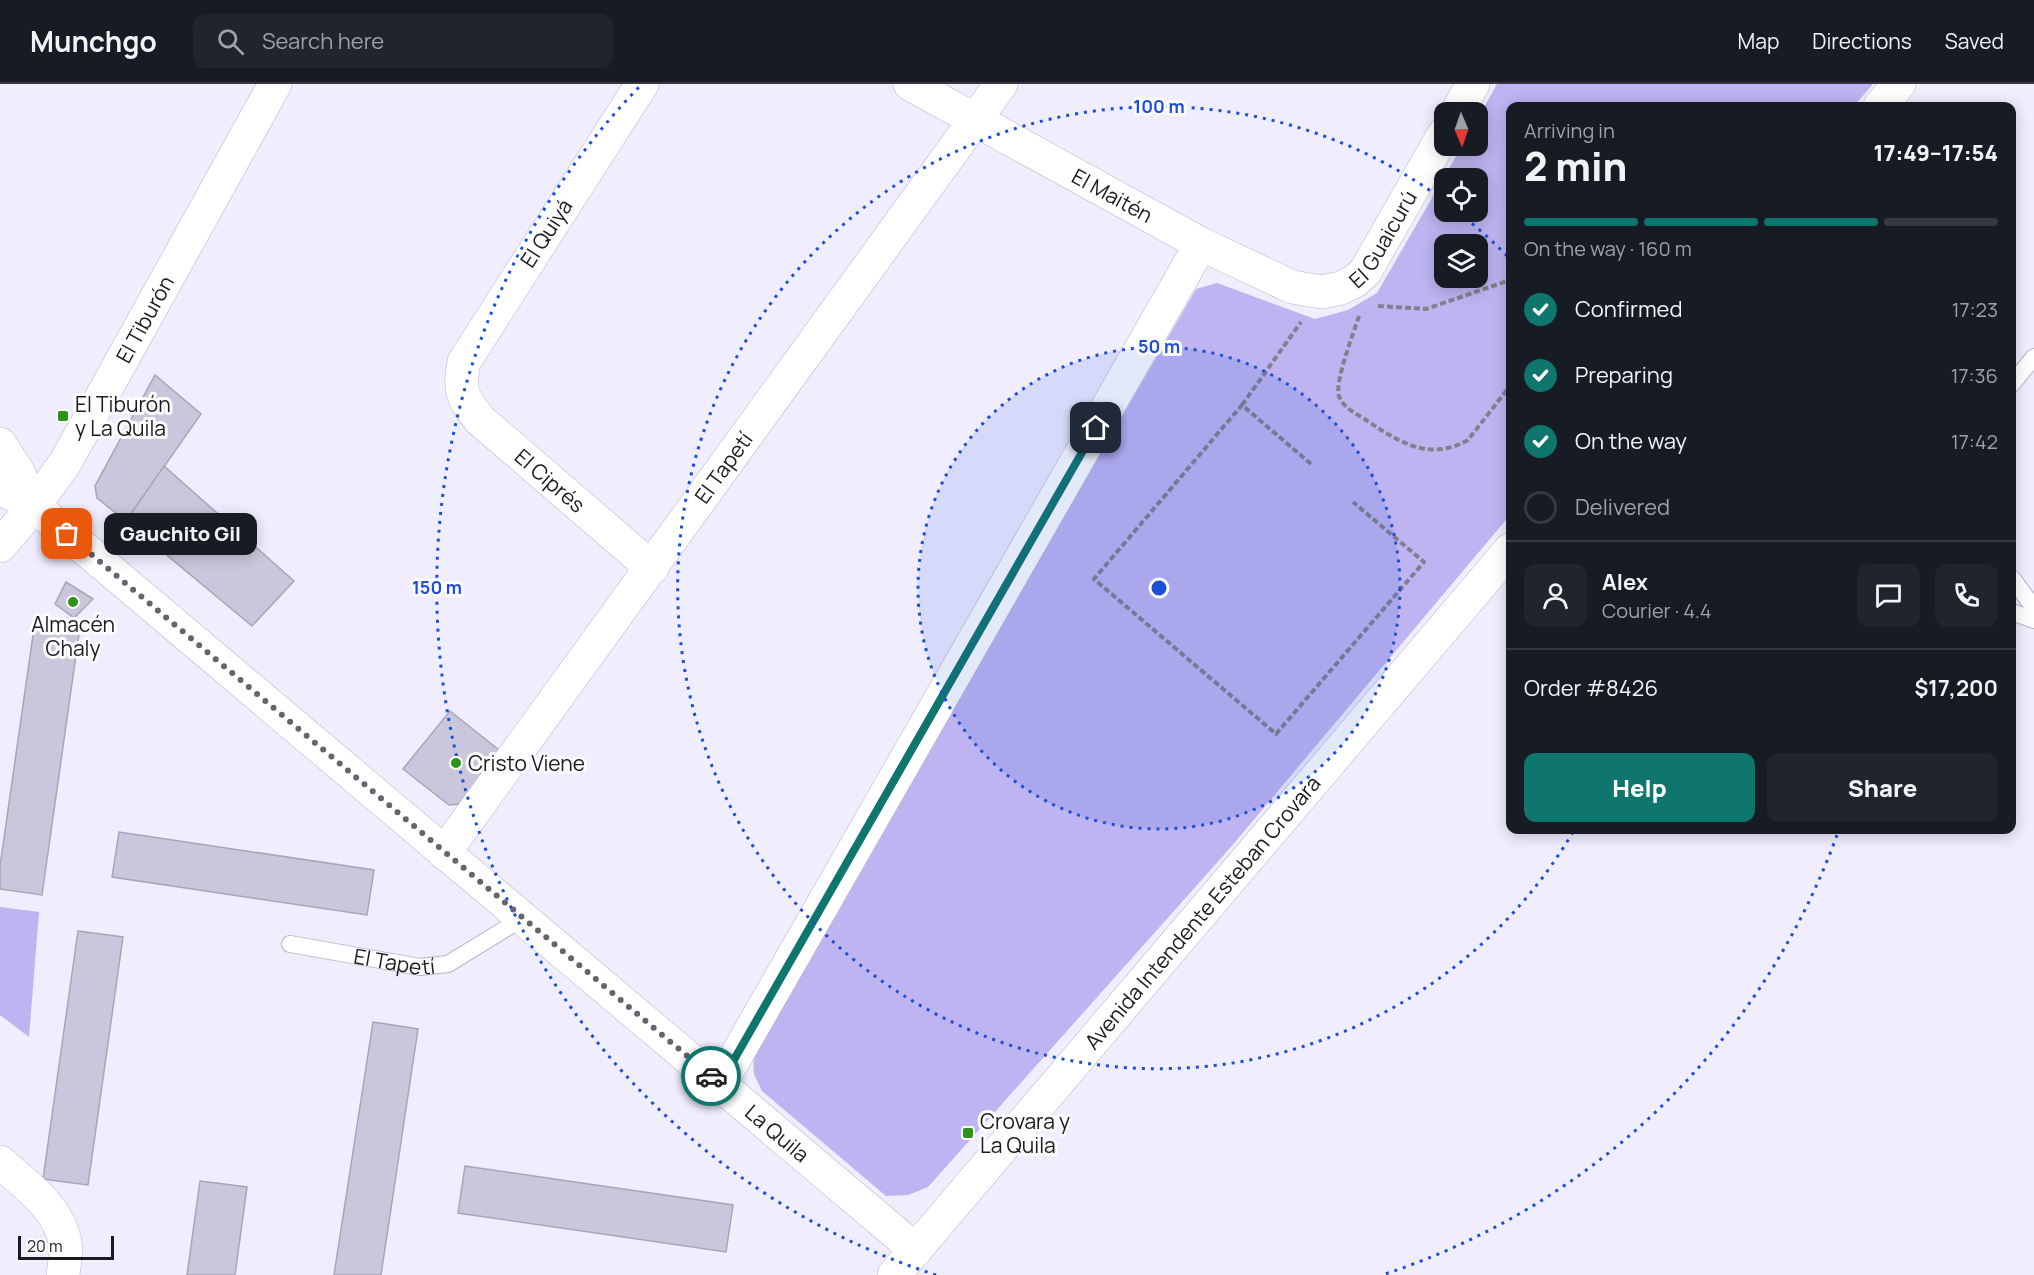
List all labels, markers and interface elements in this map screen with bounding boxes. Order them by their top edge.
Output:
search box [193,14,613,68]
text: Munchgo [30,22,157,60]
icon: search [214,25,247,58]
text: Search here [262,26,384,56]
text: Map [1738,27,1779,55]
text: Directions [1812,27,1912,55]
text: Saved [1945,27,2004,55]
text: 100 m [1133,94,1185,118]
north arrow [1434,102,1488,156]
map controls [1434,102,1488,288]
text: Arriving in [1524,117,1615,144]
text: 17:49–17:54 [1873,138,1998,168]
text: 2 min [1524,139,1627,193]
street label: El Maitén [1067,162,1158,229]
button: locate [1434,168,1488,222]
street label: El Guaicurú [1343,185,1423,294]
street label: El Quiyá [514,194,578,272]
button: layers [1434,234,1488,288]
text: On the way · 160 m [1524,235,1692,262]
street label: El Tiburón [109,270,180,368]
icon: check [1524,293,1557,326]
text: Confirmed [1575,294,1683,324]
text: 17:23 [1952,296,1998,323]
text: 50 m [1138,334,1180,358]
icon: check [1524,359,1557,392]
text: Preparing [1575,360,1673,390]
text: 17:36 [1951,362,1998,389]
place label: El Tiburón y La Quila [75,390,171,442]
pin [1070,402,1121,453]
marker: El Tiburón y La Quila [56,409,70,423]
icon: home [1079,411,1112,444]
icon: check [1524,425,1557,458]
street label: El Tapetí [688,426,759,509]
text: On the way [1575,426,1687,456]
text: 17:42 [1951,428,1998,455]
street label: El Ciprés [509,442,591,518]
text: Delivered [1575,492,1670,522]
pin [41,508,92,559]
callout: Gauchito Gil [103,513,256,555]
icon: bag [50,517,83,550]
text: Gauchito Gil [120,520,241,547]
button: person [1524,564,1587,627]
button: chat [1857,564,1920,627]
button: phone [1935,564,1998,627]
text: Alex [1602,567,1648,597]
text: 150 m [412,575,462,599]
centre of rings [1149,578,1169,598]
marker: Almacén Chaly [66,595,80,609]
text: Courier · 4.4 [1602,597,1712,624]
place label: Almacén Chaly [31,610,115,662]
text: Order #8426 [1524,673,1658,703]
text: $17,200 [1914,673,1998,703]
place label: Cristo Viene [468,749,585,777]
button: Help [1524,753,1755,822]
button: Share [1767,753,1998,822]
marker: Cristo Viene [449,756,463,770]
street label: Avenida Intendente Esteban Crovara [1078,770,1326,1055]
street label: El Tapetí [352,942,436,981]
courier [681,1046,741,1106]
icon: car [695,1060,728,1093]
street label: La Quila [739,1098,815,1168]
place label: Crovara y La Quila [980,1107,1070,1159]
marker: Crovara y La Quila [961,1126,975,1140]
scale bar [18,1233,114,1260]
text: 20 m [27,1235,63,1257]

